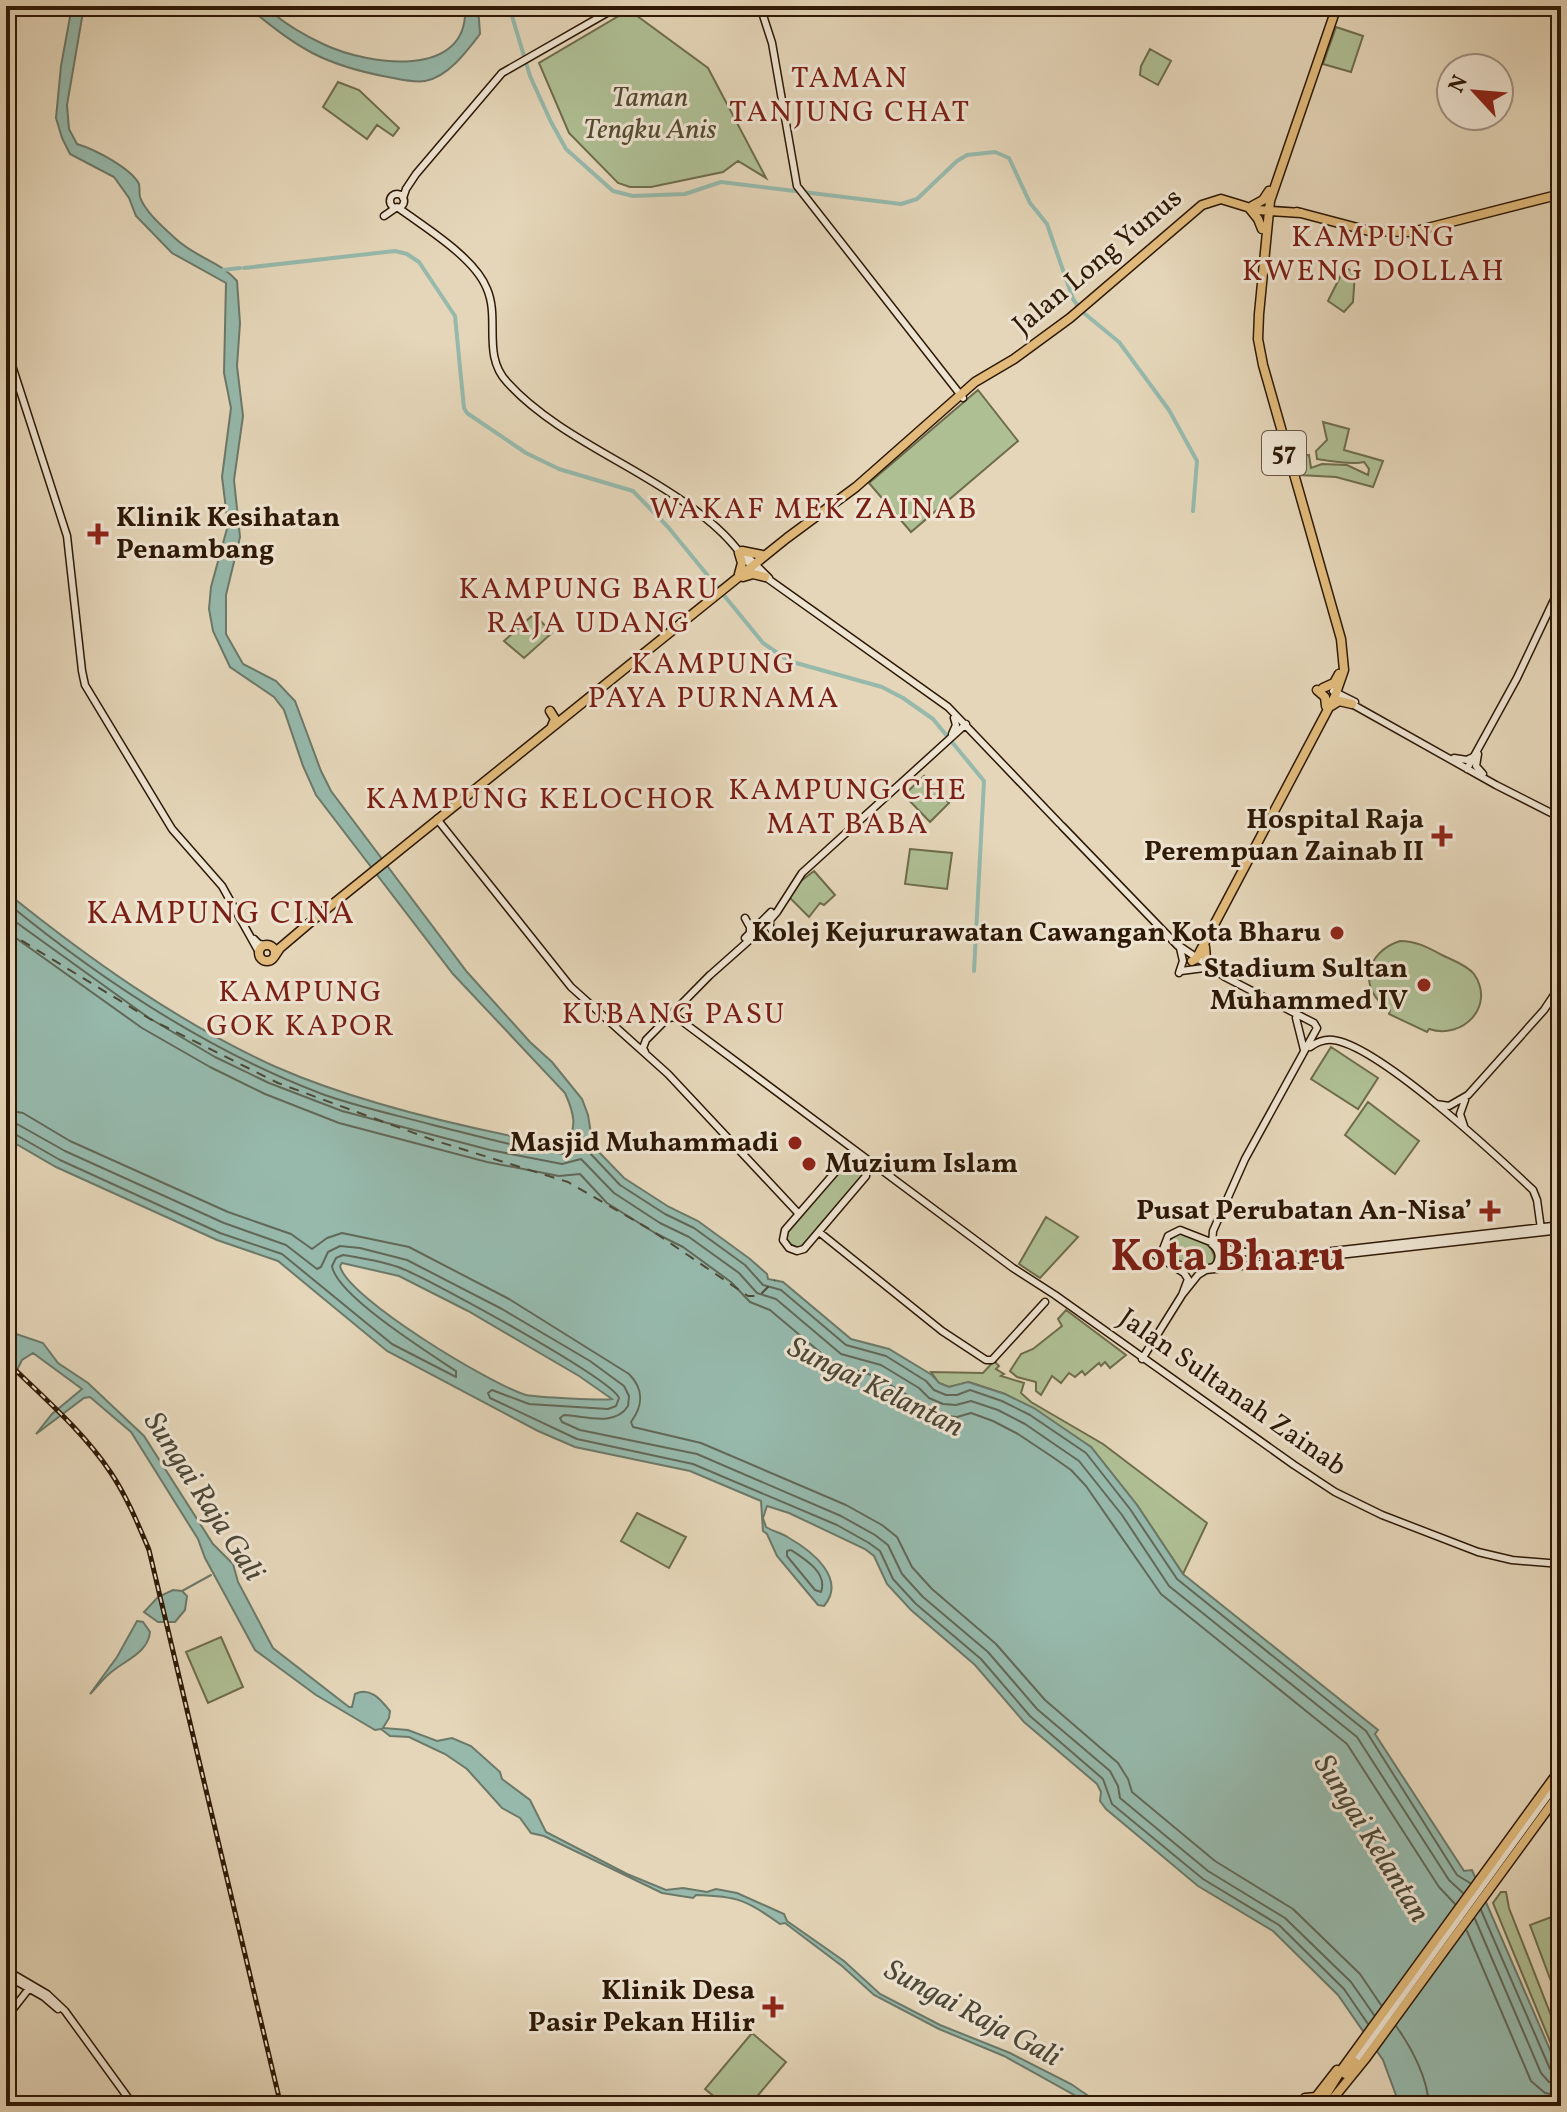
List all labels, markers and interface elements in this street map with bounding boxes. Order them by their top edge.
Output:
north arrow [1435,52,1515,132]
district label: TAMAN TANJUNG CHAT [729,58,971,134]
text: N [1442,70,1477,98]
park label: Taman Tengku Anis [583,79,717,150]
street label: Jalan Long Yunus [1005,179,1191,345]
district label: KAMPUNG KWENG DOLLAH [1242,217,1506,293]
road number: 57 [1262,431,1306,475]
district label: WAKAF MEK ZAINAB [650,489,978,531]
place label: Klinik Kesihatan Penambang [116,499,340,570]
marker: Klinik Kesihatan Penambang [87,523,109,545]
district label: KAMPUNG BARU RAJA UDANG [459,569,719,645]
district label: KAMPUNG PAYA PURNAMA [588,644,840,720]
district label: KAMPUNG CHE MAT BABA [728,770,968,846]
district label: KAMPUNG KELOCHOR [366,779,717,821]
place label: Hospital Raja Perempuan Zainab II [1144,801,1424,872]
marker: Hospital Raja Perempuan Zainab II [1431,825,1453,847]
district label: KAMPUNG CINA [86,893,356,937]
place label: Kolej Kejururawatan Cawangan Kota Bharu [752,914,1321,953]
marker: Kolej Kejururawatan Cawangan Kota Bharu [1328,924,1346,942]
place label: Stadium Sultan Muhammed IV [1203,950,1408,1021]
district label: KAMPUNG GOK KAPOR [206,972,396,1048]
marker: Stadium Sultan Muhammed IV [1415,976,1433,994]
district label: KUBANG PASU [562,994,786,1036]
place label: Masjid Muhammadi [509,1124,779,1163]
marker: Masjid Muhammadi [786,1134,804,1152]
place label: Muzium Islam [825,1145,1018,1184]
marker: Muzium Islam [800,1155,818,1173]
place label: Pusat Perubatan An-Nisa’ [1136,1192,1472,1231]
marker: Pusat Perubatan An-Nisa’ [1479,1200,1501,1222]
district label: Kota Bharu [1111,1228,1345,1289]
street label: Jalan Sultanah Zainab [1110,1300,1354,1486]
water label: Sungai Kelantan [780,1327,970,1449]
water label: Sungai Raja Gali [133,1404,274,1590]
water label: Sungai Kelantan [1303,1747,1439,1931]
water label: Sungai Raja Gali [876,1950,1068,2078]
place label: Klinik Desa Pasir Pekan Hilir [528,1972,755,2043]
marker: Klinik Desa Pasir Pekan Hilir [762,1996,784,2018]

